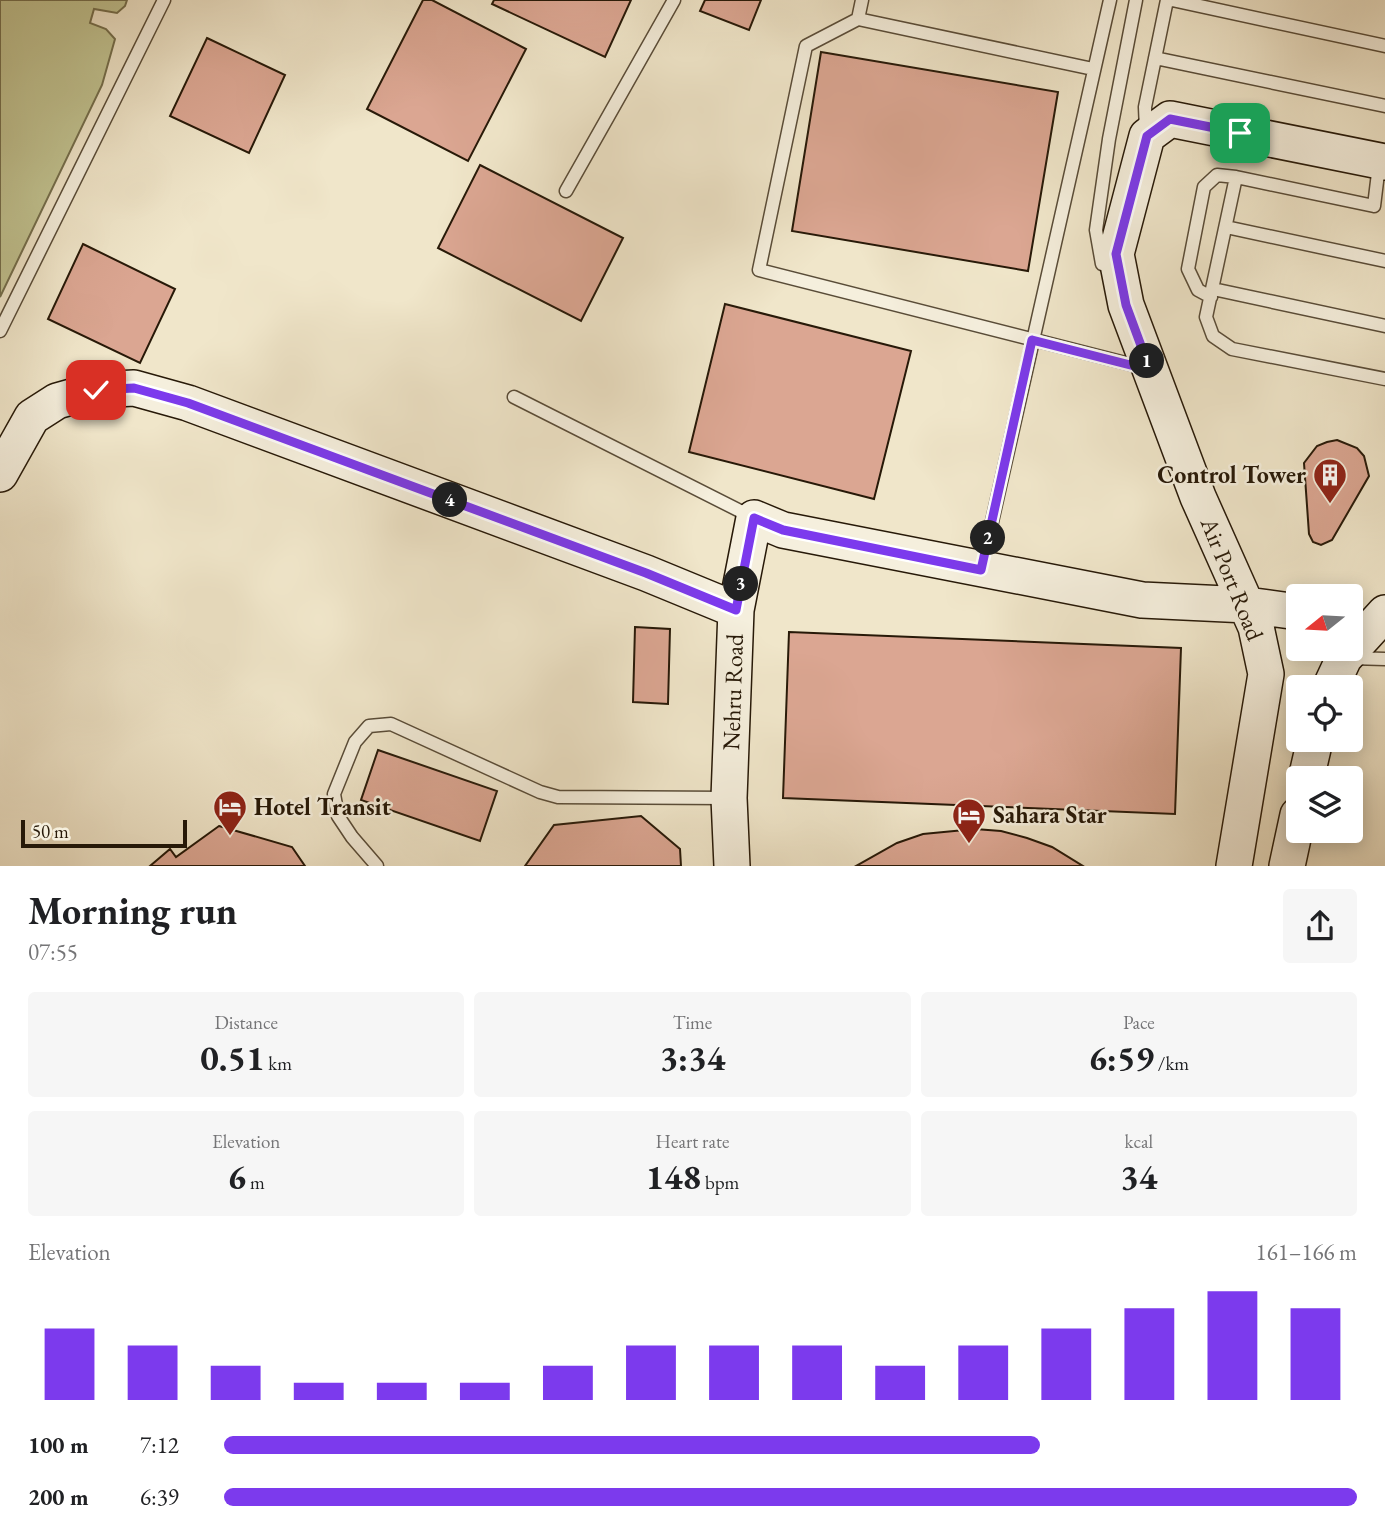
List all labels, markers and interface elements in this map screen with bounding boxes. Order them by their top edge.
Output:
pin [1210,103,1270,163]
icon: arrive [1221,114,1259,152]
pin: 1 [1130,344,1164,378]
text: 1 [1141,348,1152,373]
pin [66,360,126,420]
icon: check [77,371,115,409]
building icon: Control Tower [1311,456,1349,505]
place label: Control Tower [1157,459,1306,490]
pin: 4 [433,482,468,518]
text: 4 [444,487,455,512]
street label: Air Port Road [1193,512,1271,646]
pin: 2 [970,520,1006,556]
text: 2 [982,525,993,550]
pin: 3 [724,566,758,602]
text: 3 [735,571,746,596]
north arrow [1286,584,1363,662]
map controls [1286,584,1363,843]
street label: Nehru Road [715,632,750,751]
button: locate [1286,675,1363,752]
button: layers [1286,766,1363,843]
hotel icon: Hotel Transit [211,788,249,837]
place label: Hotel Transit [254,791,391,822]
hotel icon: Sahara Star [950,796,988,845]
place label: Sahara Star [993,799,1107,830]
scale bar [21,817,187,849]
text: 50 m [32,819,69,844]
text: Morning run [28,886,237,935]
button: share [1283,889,1357,963]
text: 07:55 [28,937,78,967]
text: Distance [214,1010,278,1035]
text: Time [673,1010,712,1035]
text: Pace [1123,1010,1155,1035]
text: 0.51 [200,1035,265,1080]
text: 3:34 [660,1035,725,1080]
text: 6:59 [1089,1035,1154,1080]
text: km [265,1051,292,1076]
text: /km [1154,1051,1189,1076]
text: Elevation [212,1129,280,1154]
text: Heart rate [656,1129,729,1154]
text: kcal [1125,1129,1153,1154]
text: 6 [228,1154,246,1199]
text: 148 [646,1154,701,1199]
text: 34 [1120,1154,1157,1199]
text: m [246,1170,265,1195]
text: bpm [701,1170,739,1195]
text: Elevation [28,1237,111,1267]
text: 161–166 m [1256,1237,1357,1267]
text: 100 m [28,1430,89,1460]
text: 7:12 [140,1430,179,1460]
text: 200 m [28,1482,89,1512]
text: 6:39 [140,1482,179,1512]

